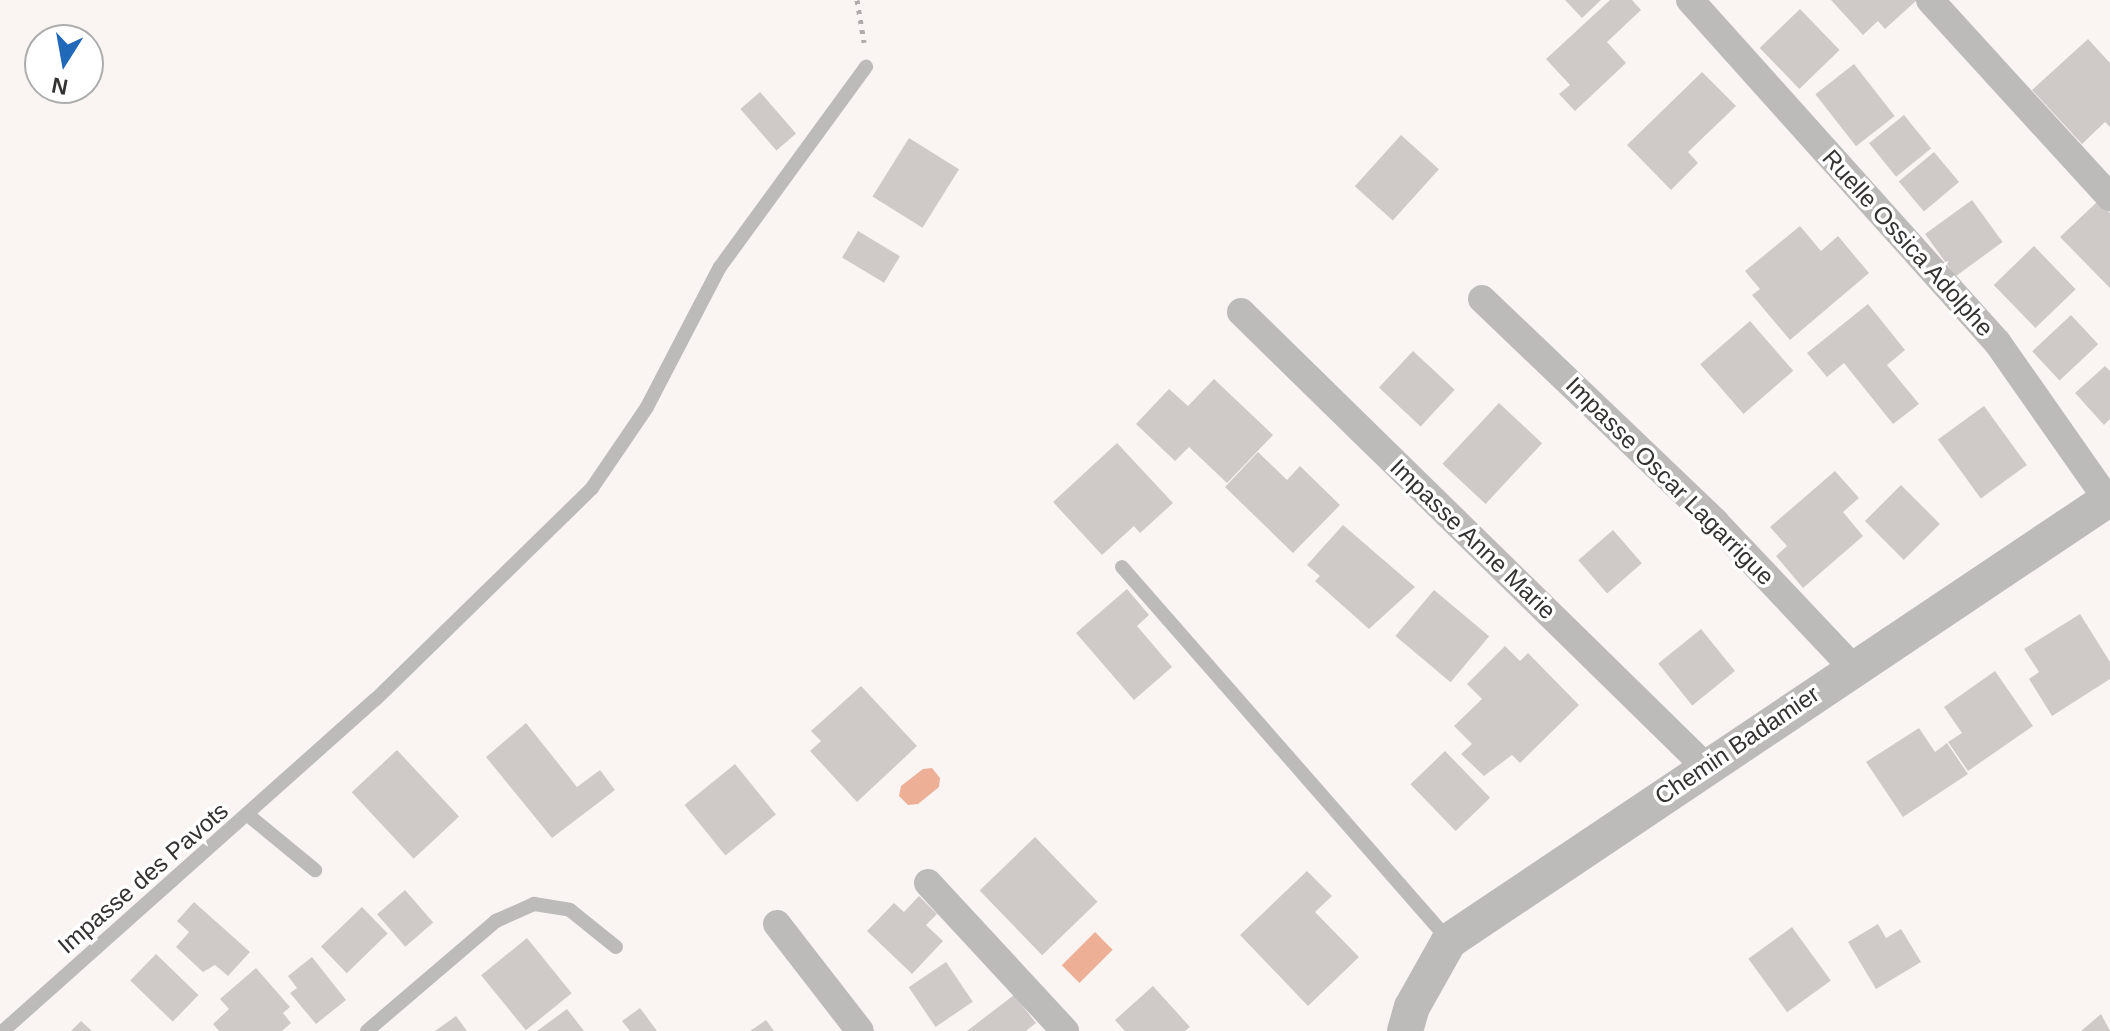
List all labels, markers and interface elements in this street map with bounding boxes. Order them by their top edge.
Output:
north arrow [24,24,104,104]
text: N [50,72,70,100]
street label: Ruelle Ossica Adolphe [1816,143,2000,343]
street label: Impasse Oscar Lagarrigue [1560,371,1780,591]
street label: Impasse Anne Marie [1384,452,1562,626]
street label: Chemin Badamier [1649,679,1825,811]
street label: Impasse des Pavots [52,796,234,960]

